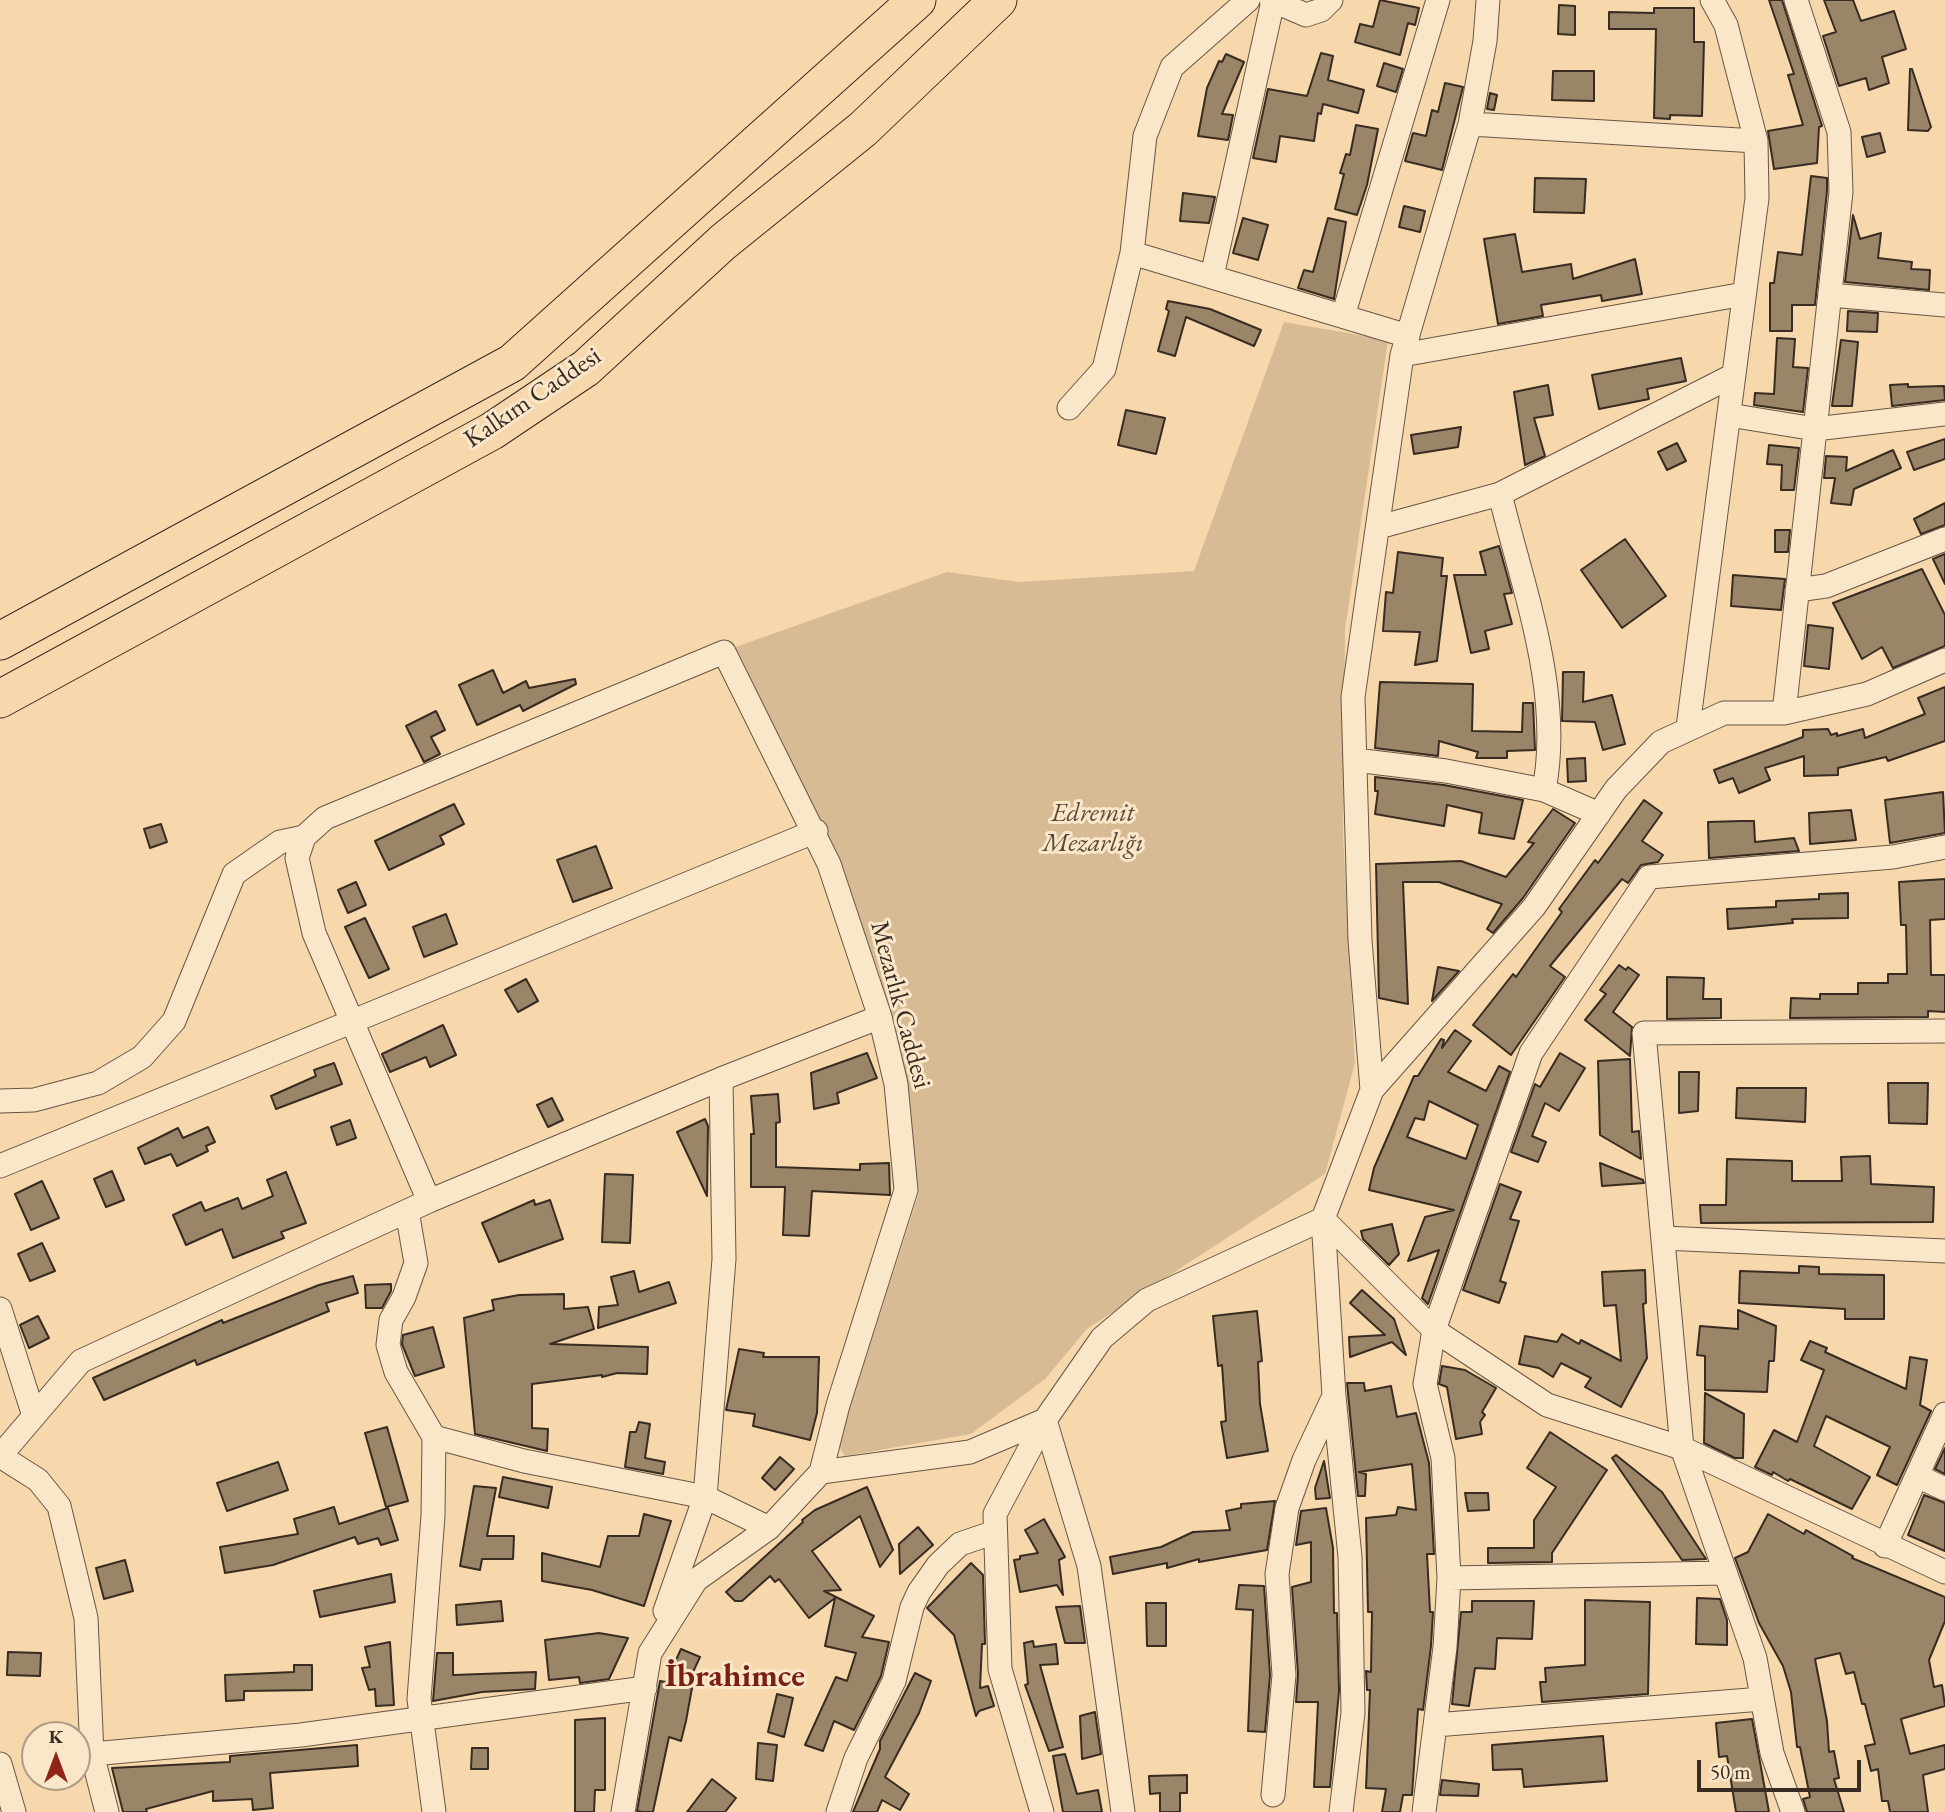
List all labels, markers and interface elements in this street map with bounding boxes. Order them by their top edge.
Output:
street label: Kalkım Caddesi [459,341,607,455]
park label: Edremit Mezarlığı [1043,798,1143,860]
street label: Mezarlık Caddesi [863,918,937,1092]
district label: İbrahimce [665,1657,805,1697]
north arrow [21,1721,91,1791]
text: K [49,1724,63,1749]
scale bar [1700,1745,1864,1789]
text: 50 m [1710,1758,1751,1785]

